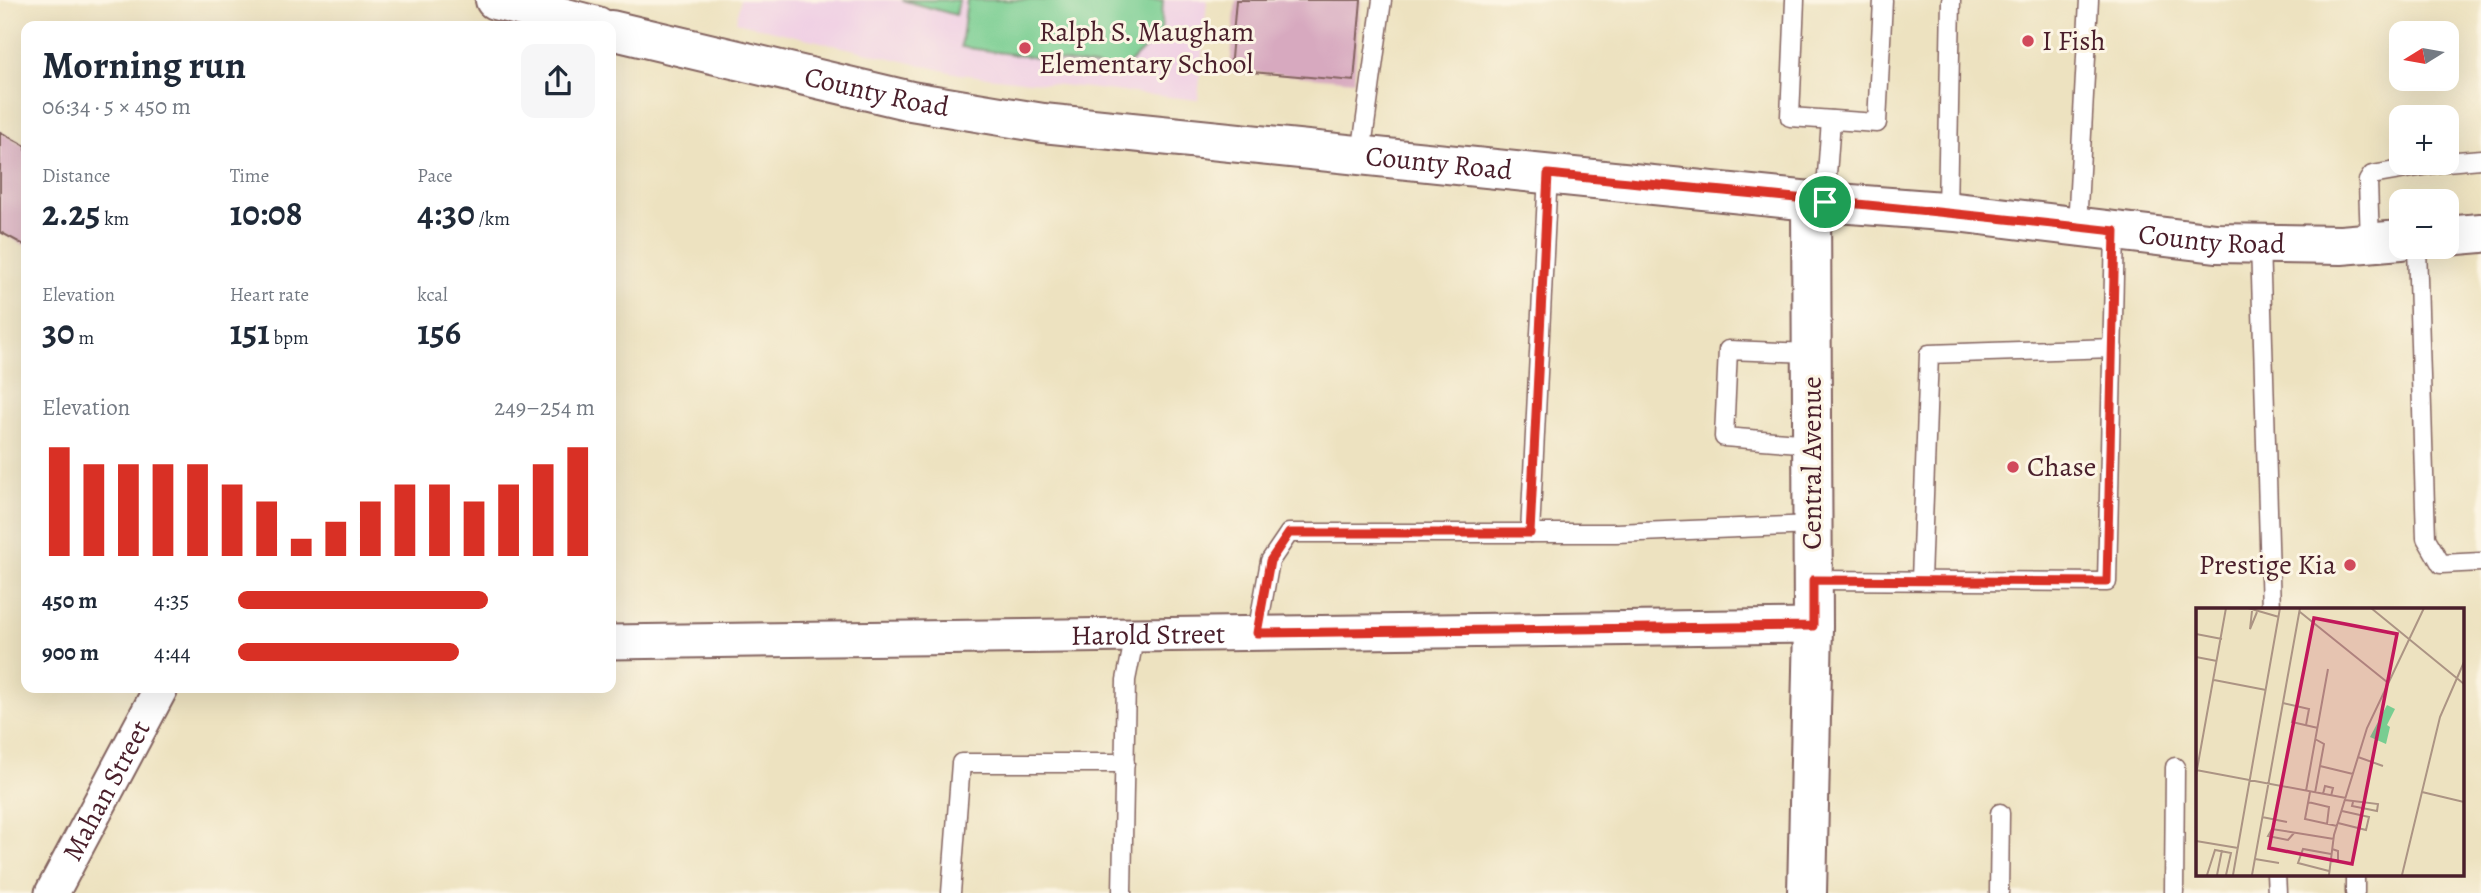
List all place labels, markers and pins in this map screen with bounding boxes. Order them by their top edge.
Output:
place label: Ralph S. Maugham Elementary School [1039,13,1254,83]
place label: I Fish [2042,22,2106,60]
marker: I Fish [2020,33,2036,49]
marker: Ralph S. Maugham Elementary School [1017,40,1033,56]
pin [1795,172,1855,232]
place label: Chase [2027,448,2096,486]
marker: Chase [2005,459,2021,475]
place label: Prestige Kia [2199,546,2336,584]
marker: Prestige Kia [2342,557,2358,573]

